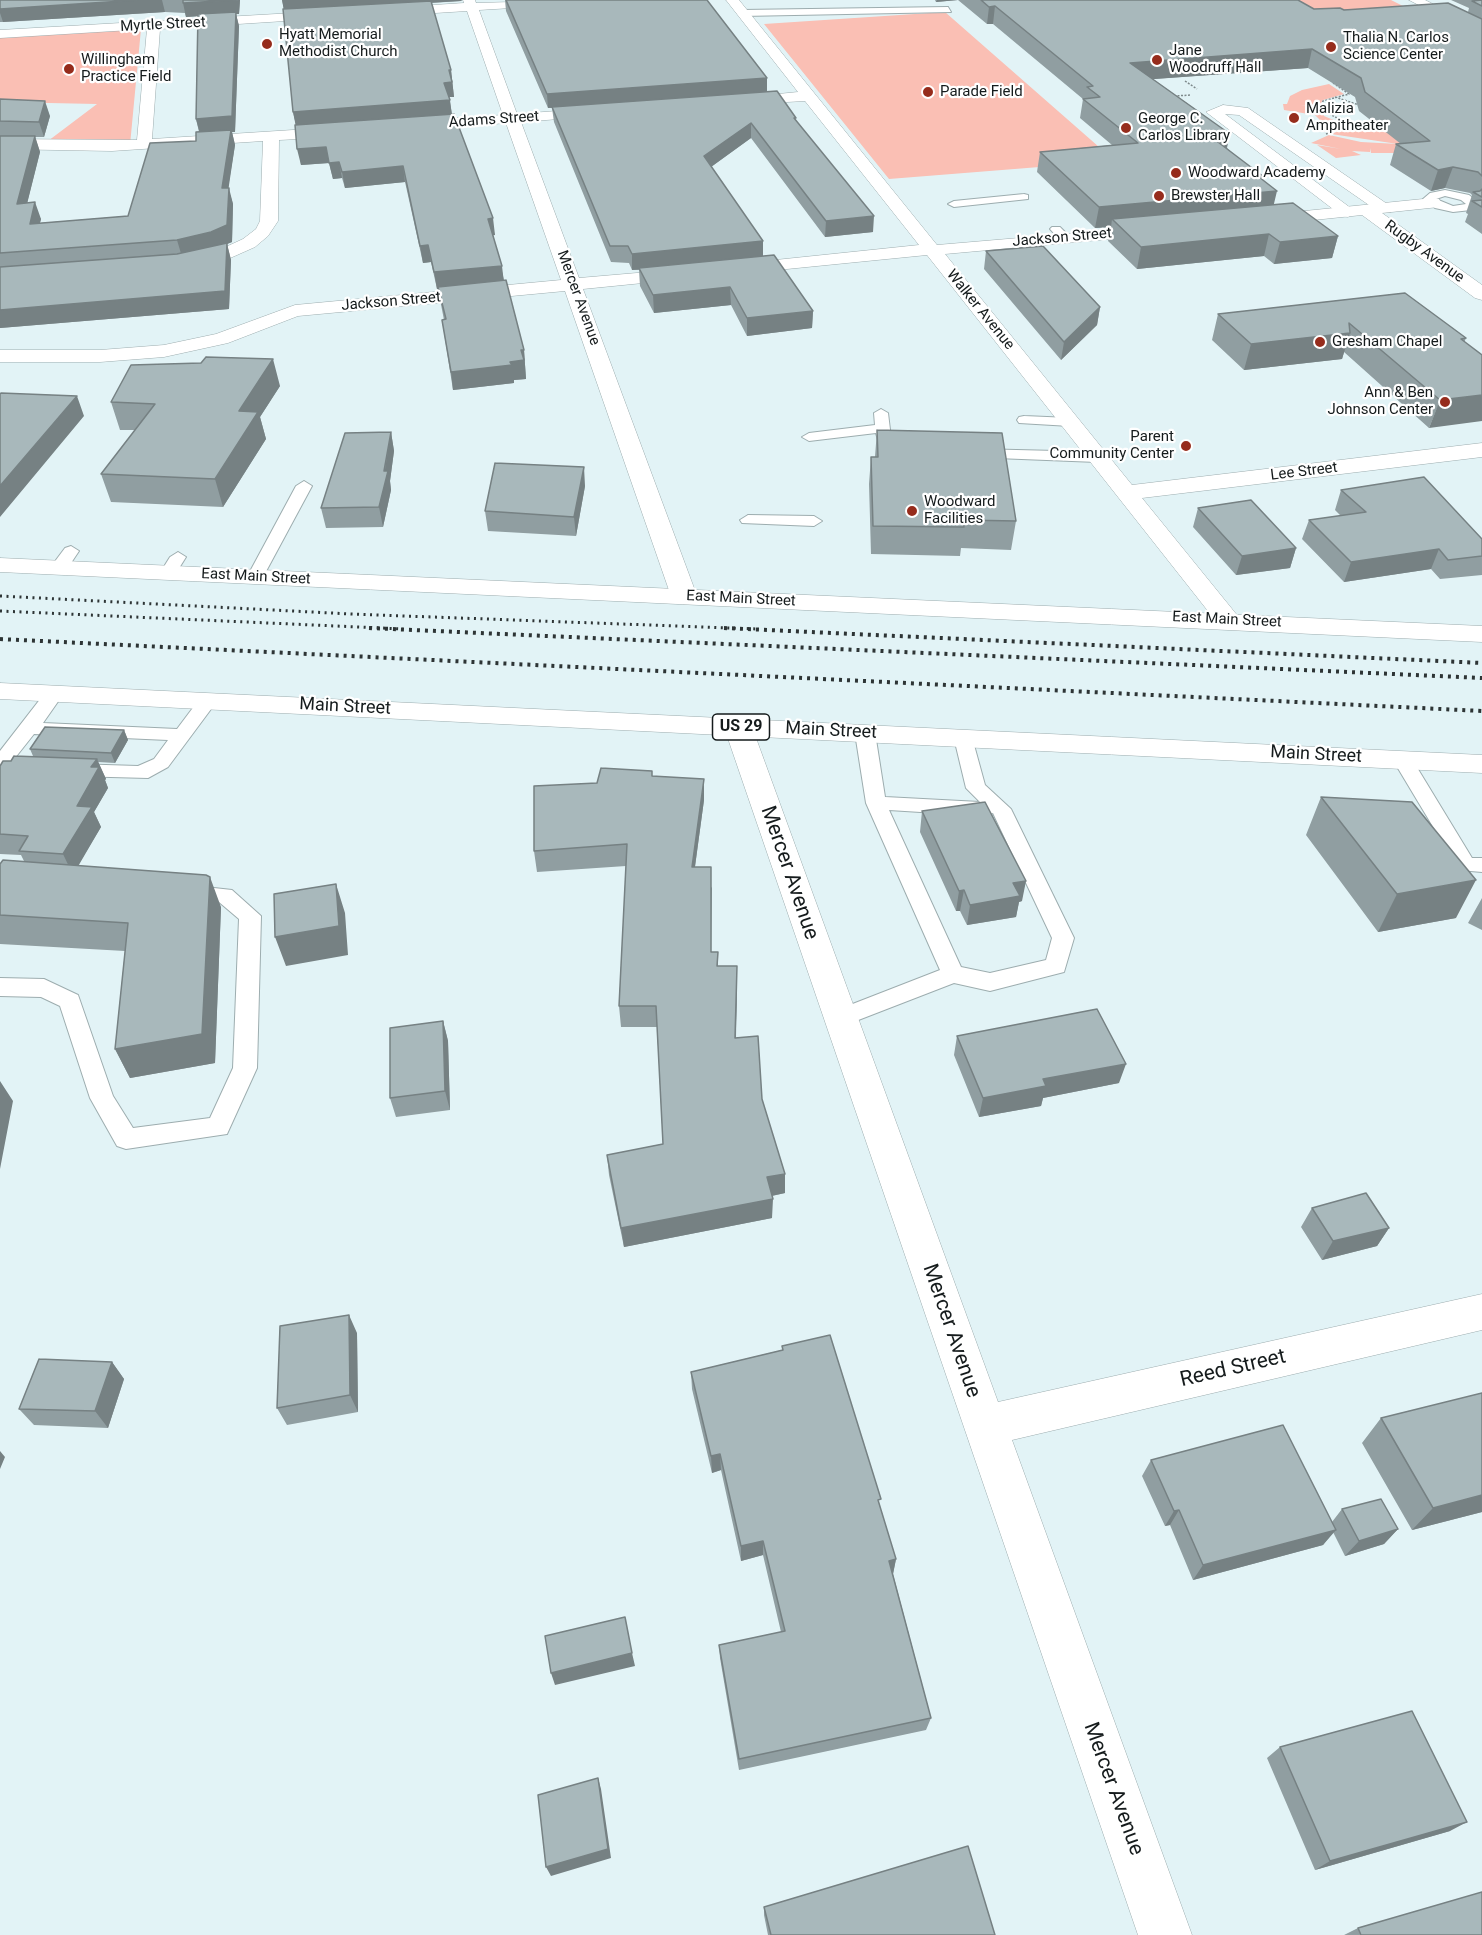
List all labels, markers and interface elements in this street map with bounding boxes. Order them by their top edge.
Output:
street label: Myrtle Street [120,14,206,36]
place label: Hyatt Memorial Methodist Church [279,26,398,61]
place label: Thalia N. Carlos Science Center [1343,29,1449,64]
marker: Hyatt Memorial Methodist Church [260,37,274,51]
marker: Thalia N. Carlos Science Center [1324,40,1338,54]
place label: Jane Woodruff Hall [1169,42,1261,77]
place label: Willingham Practice Field [81,51,171,86]
marker: Jane Woodruff Hall [1150,53,1164,67]
marker: Willingham Practice Field [62,62,76,76]
place label: Parade Field [940,83,1023,101]
marker: Parade Field [921,85,935,99]
place label: Malizia Ampitheater [1306,100,1388,135]
street label: Adams Street [448,108,540,132]
place label: George C. Carlos Library [1138,110,1230,145]
marker: Malizia Ampitheater [1287,111,1301,125]
marker: George C. Carlos Library [1119,121,1133,135]
place label: Woodward Academy [1188,164,1326,182]
marker: Woodward Academy [1169,166,1183,180]
place label: Brewster Hall [1171,187,1260,205]
marker: Brewster Hall [1152,189,1166,203]
street label: Rugby Avenue [1381,217,1467,287]
street label: Jackson Street [1012,225,1112,251]
street label: Mercer Avenue [553,248,603,348]
street label: Walker Avenue [942,266,1018,354]
street label: Jackson Street [341,289,441,315]
place label: Gresham Chapel [1332,333,1442,351]
marker: Gresham Chapel [1313,335,1327,349]
place label: Ann & Ben Johnson Center [1327,384,1433,419]
marker: Ann & Ben Johnson Center [1438,395,1452,409]
place label: Parent Community Center [1050,428,1174,463]
marker: Parent Community Center [1179,439,1193,453]
street label: Lee Street [1270,459,1338,485]
place label: Woodward Facilities [924,493,995,528]
marker: Woodward Facilities [905,504,919,518]
street label: East Main Street [201,565,311,589]
street label: East Main Street [686,587,796,611]
street label: East Main Street [1172,608,1282,632]
street label: Main Street [299,694,391,720]
road number: US 29 [712,714,770,740]
street label: Main Street [785,718,877,744]
street label: Main Street [1270,742,1362,768]
street label: Mercer Avenue [754,803,824,943]
street label: Mercer Avenue [916,1261,986,1401]
street label: Reed Street [1178,1345,1288,1393]
street label: Mercer Avenue [1077,1719,1149,1859]

